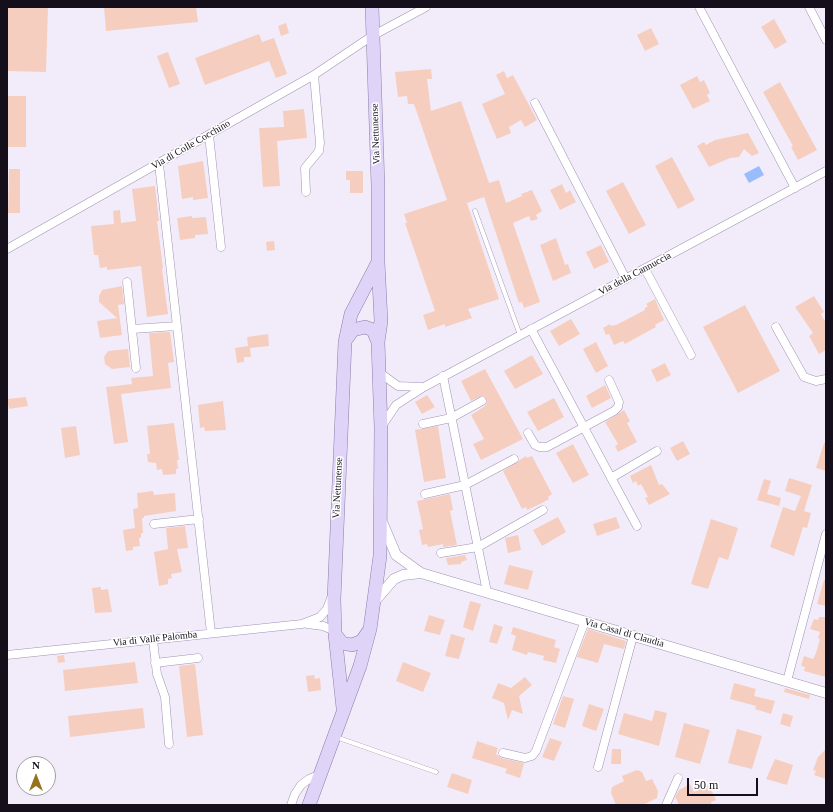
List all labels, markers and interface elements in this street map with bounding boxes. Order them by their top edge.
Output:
street label: Via Nettunense [369,103,383,165]
street label: Via di Colle Cocchino [149,118,233,172]
street label: Via della Cannuccia [597,250,673,298]
street label: Via Nettunense [330,457,346,519]
street label: Via Casal di Claudia [583,616,665,650]
street label: Via di Valle Palomba [112,629,198,649]
north arrow [16,756,56,796]
text: N [32,759,40,771]
scale bar [689,770,760,796]
text: 50 m [694,778,718,792]

